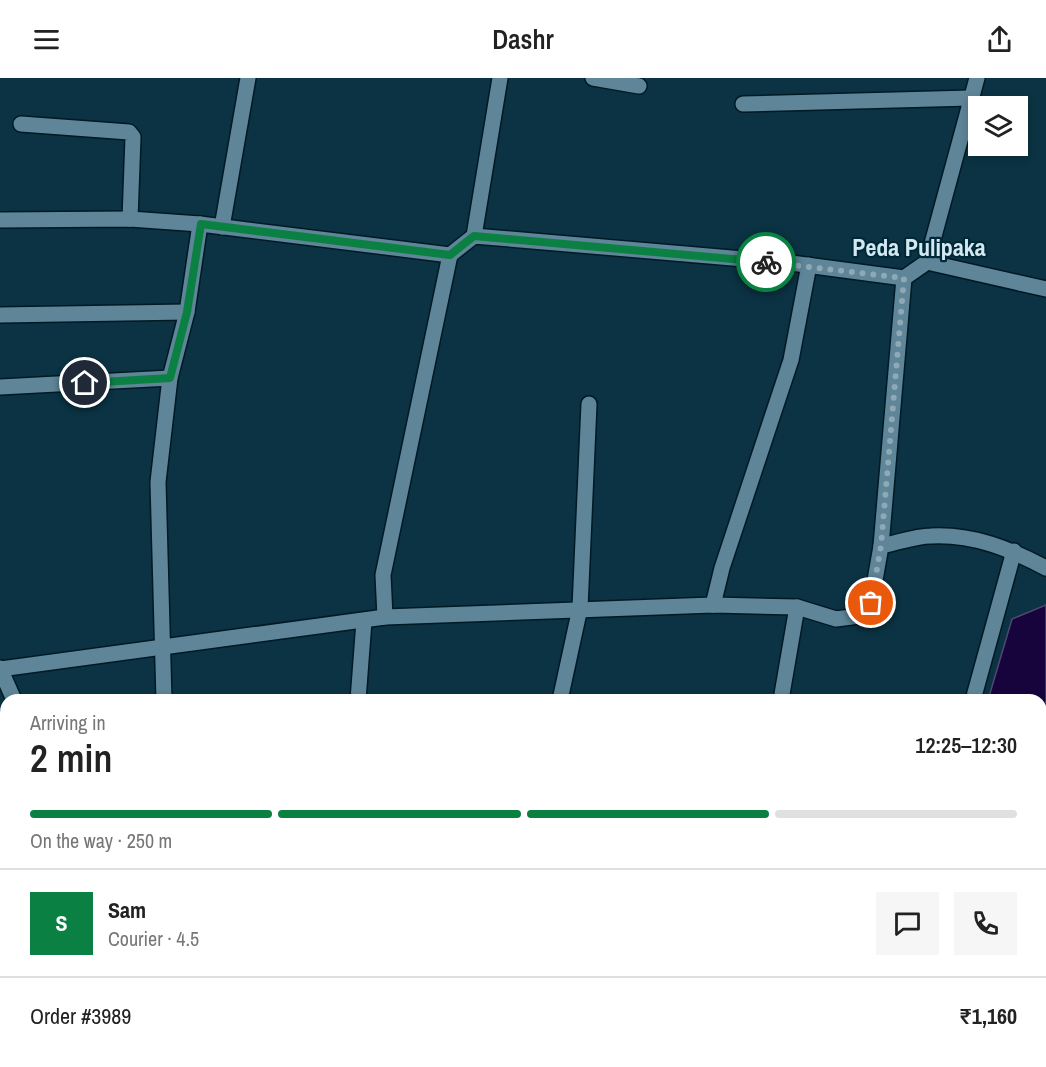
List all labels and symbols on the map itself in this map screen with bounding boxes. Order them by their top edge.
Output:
district label: Peda Pulipaka [852,231,986,263]
courier [736,232,796,292]
pin [59,357,110,408]
pin [845,577,896,628]

